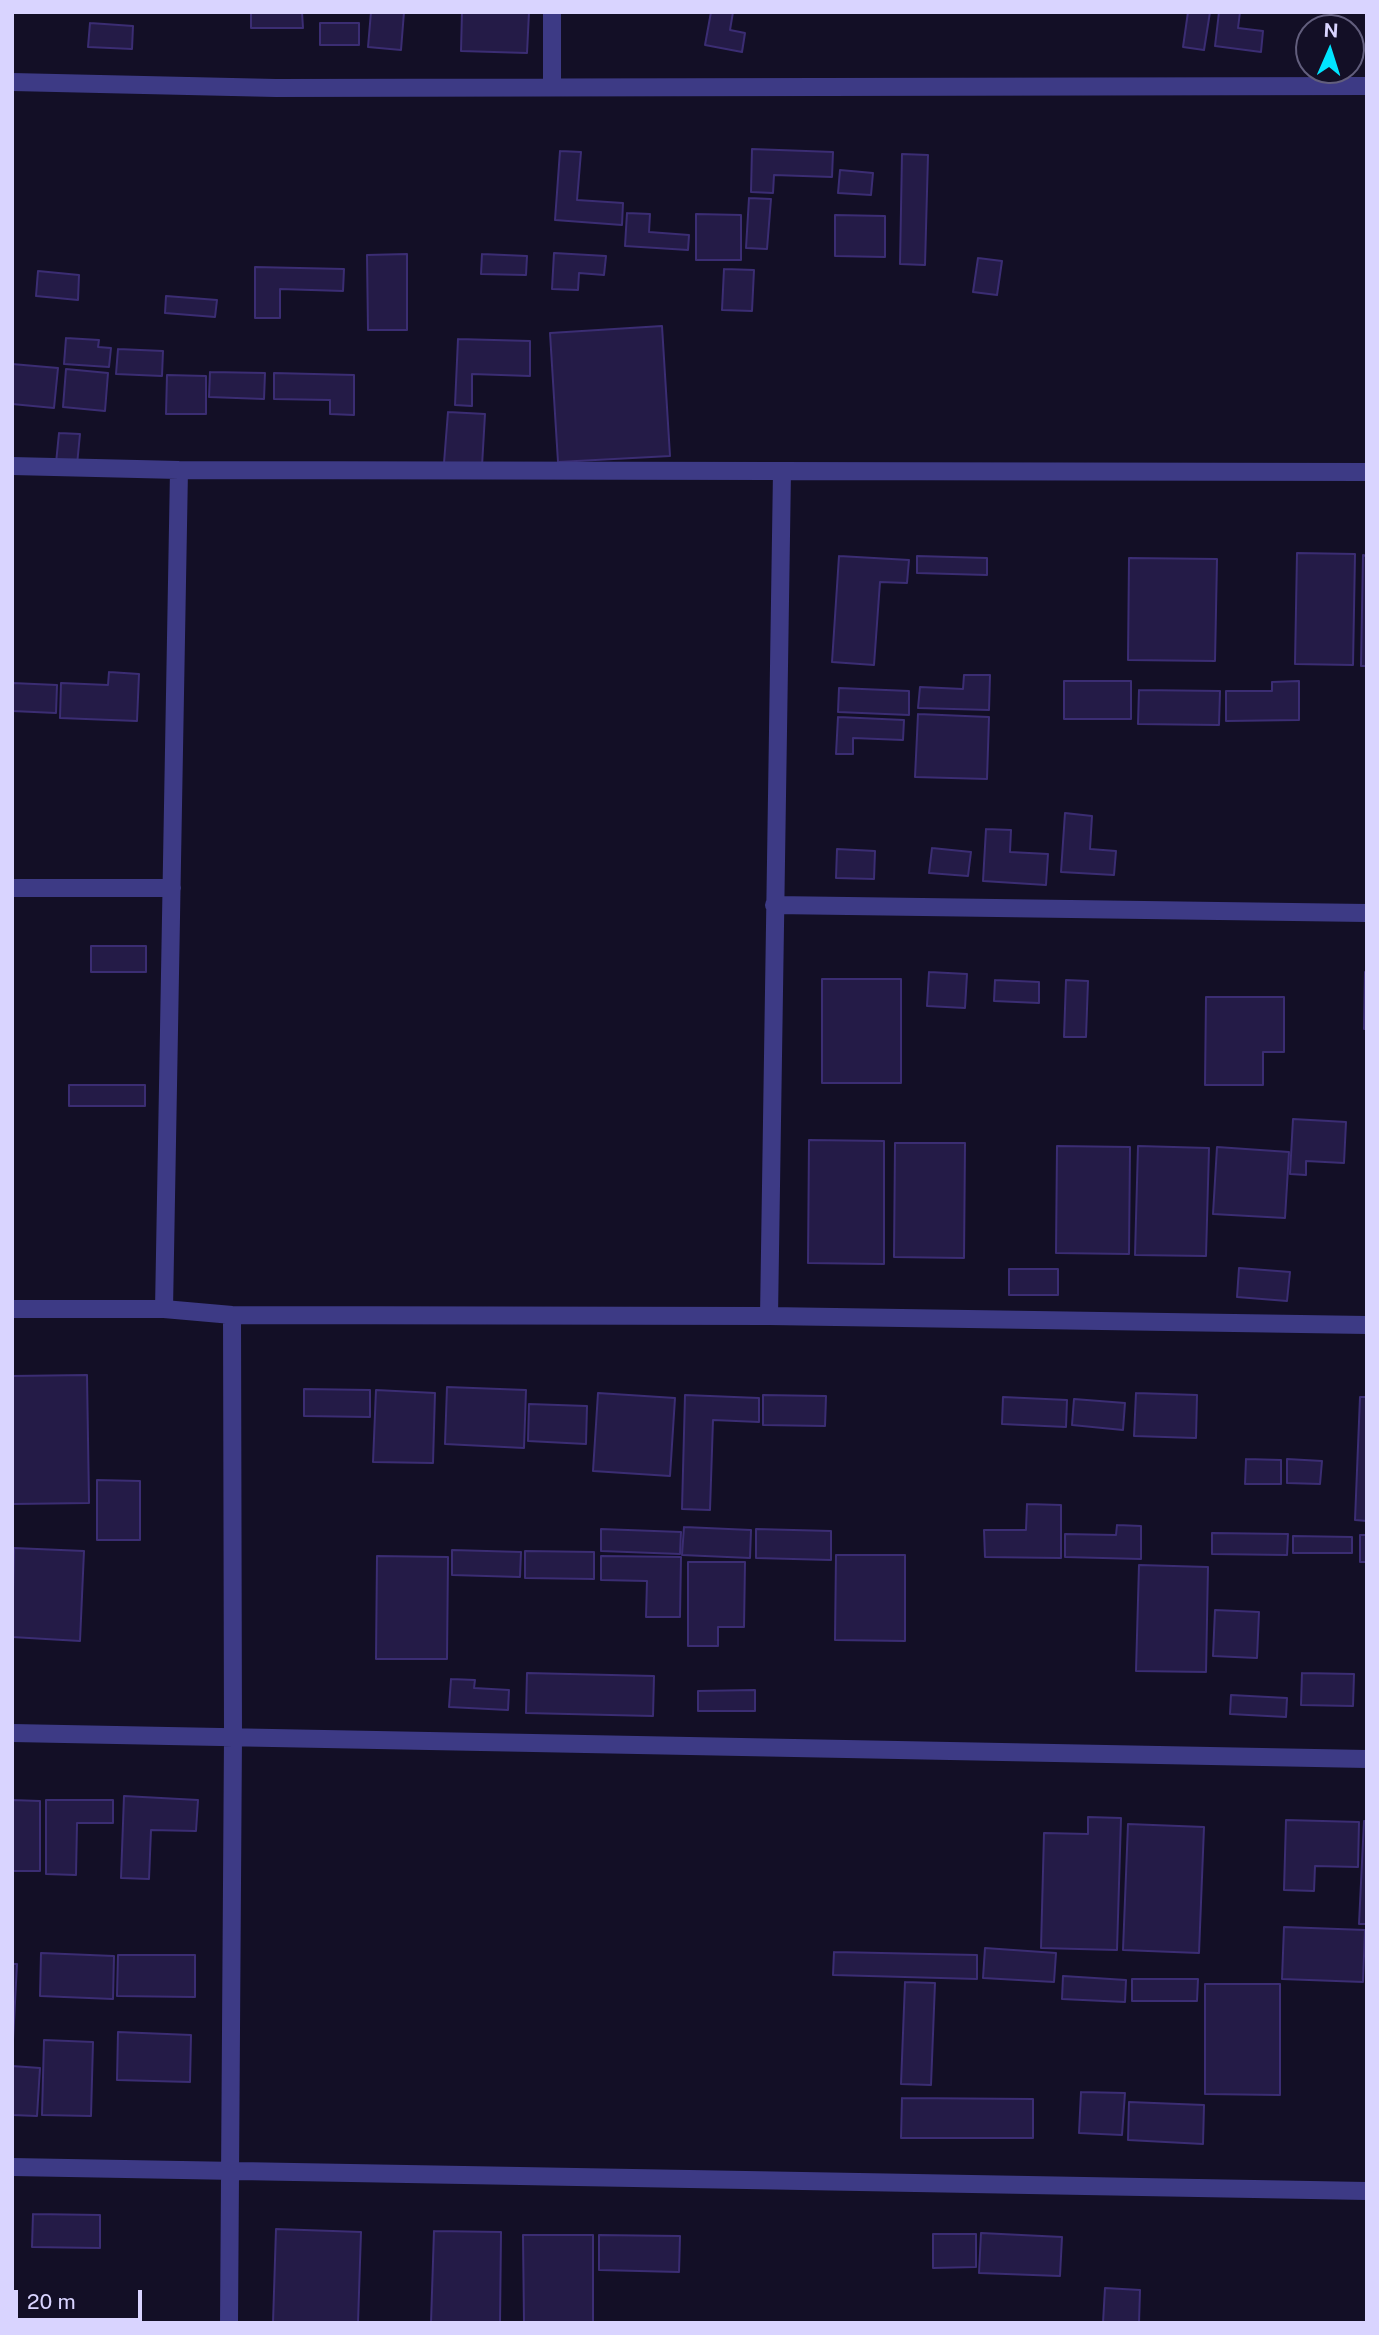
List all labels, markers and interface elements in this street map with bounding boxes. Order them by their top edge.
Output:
north arrow [1295,14,1365,84]
text: N [1323,19,1339,41]
scale bar [18,2276,145,2320]
text: 20 m [27,2289,76,2314]

